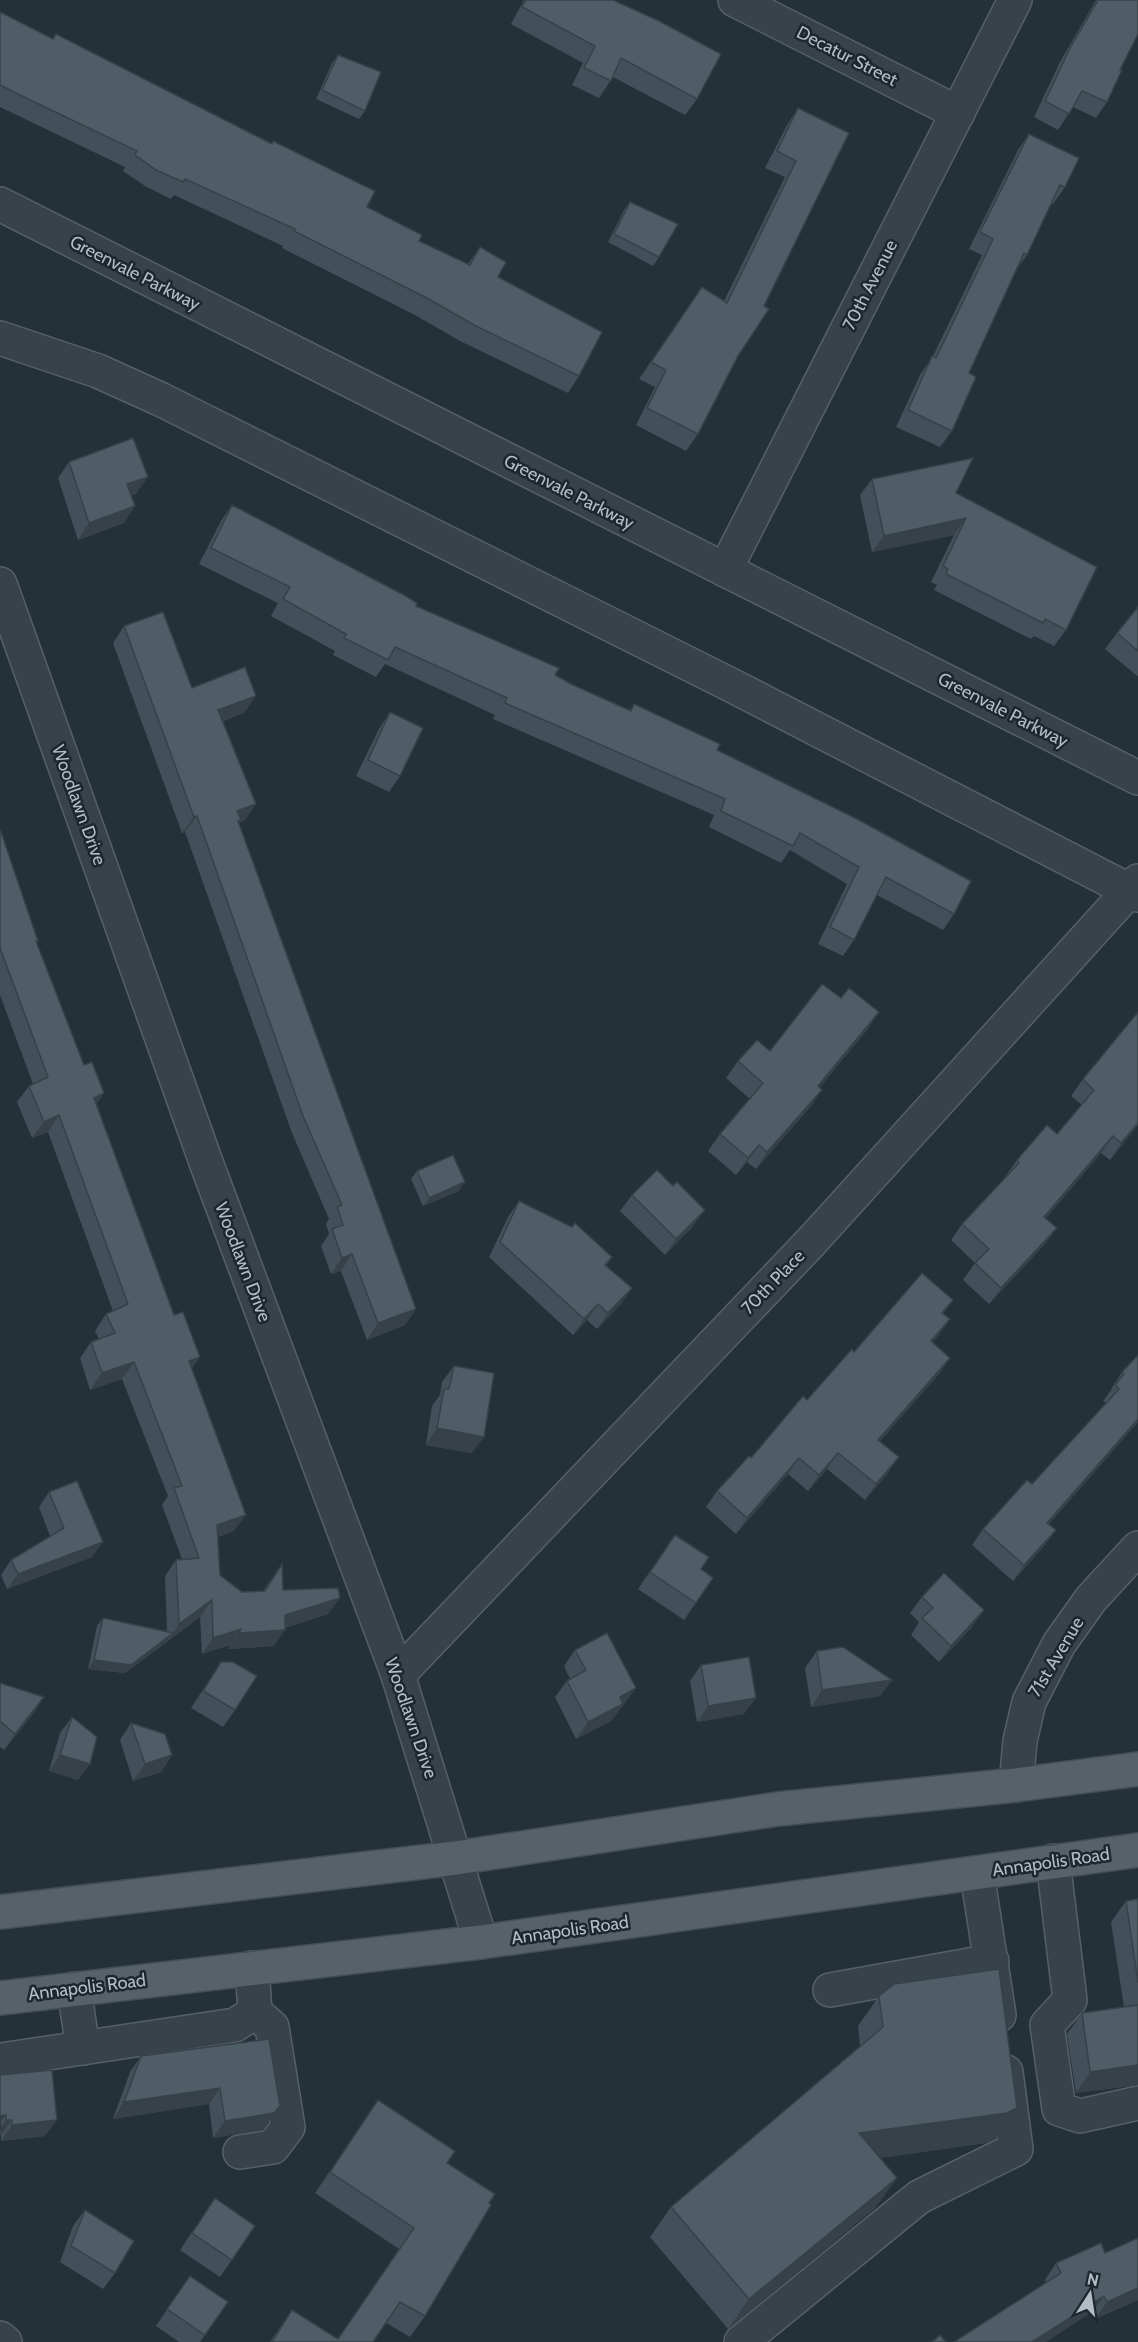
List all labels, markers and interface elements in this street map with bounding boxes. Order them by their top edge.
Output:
street label: Decatur Street [793,21,901,91]
street label: Greenvale Parkway [66,231,204,315]
street label: 70th Avenue [838,236,902,334]
street label: Greenvale Parkway [500,450,638,534]
street label: Greenvale Parkway [934,668,1072,752]
street label: Woodlawn Drive [47,742,111,868]
street label: Woodlawn Drive [210,1199,276,1325]
street label: 70th Place [737,1245,809,1319]
street label: 71st Avenue [1024,1613,1088,1701]
street label: Woodlawn Drive [380,1655,442,1781]
street label: Annapolis Road [991,1843,1111,1881]
street label: Annapolis Road [510,1911,630,1949]
street label: Annapolis Road [27,1969,147,2005]
north arrow [1060,2264,1120,2324]
text: N [1086,2269,1101,2290]

